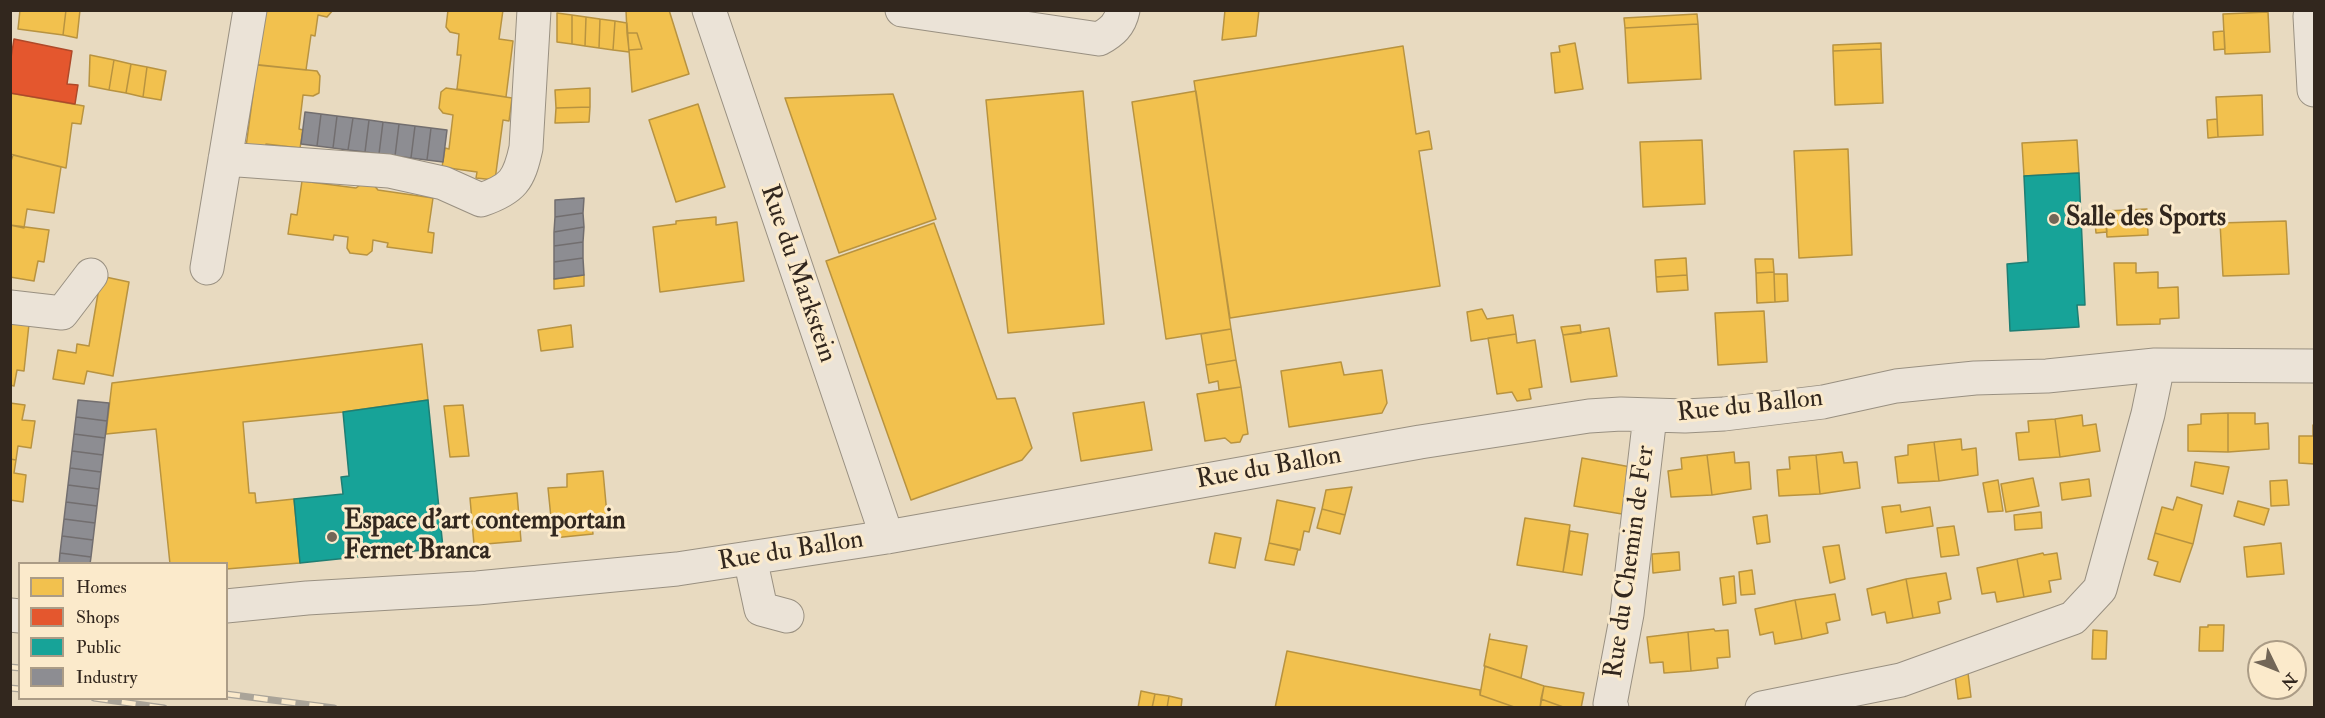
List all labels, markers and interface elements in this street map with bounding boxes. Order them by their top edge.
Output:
street label: Rue du Markstein [752,181,842,367]
place label: Salle des Sports [2066,203,2226,235]
marker: Salle des Sports [2047,212,2061,226]
street label: Rue du Ballon [1675,384,1825,430]
street label: Rue du Ballon [1194,441,1344,497]
street label: Rue du Chemin de Fer [1599,444,1663,680]
place label: Espace d'art contemportain Fernet Branca [344,506,626,568]
street label: Rue du Ballon [716,525,866,579]
marker: Espace d'art contemportain Fernet Branca [325,530,339,544]
legend [18,562,228,700]
text: Homes [76,576,127,599]
text: Shops [76,606,119,629]
text: Public [76,636,121,659]
north arrow [2247,640,2307,700]
text: Industry [76,666,137,689]
text: N [2277,669,2301,693]

